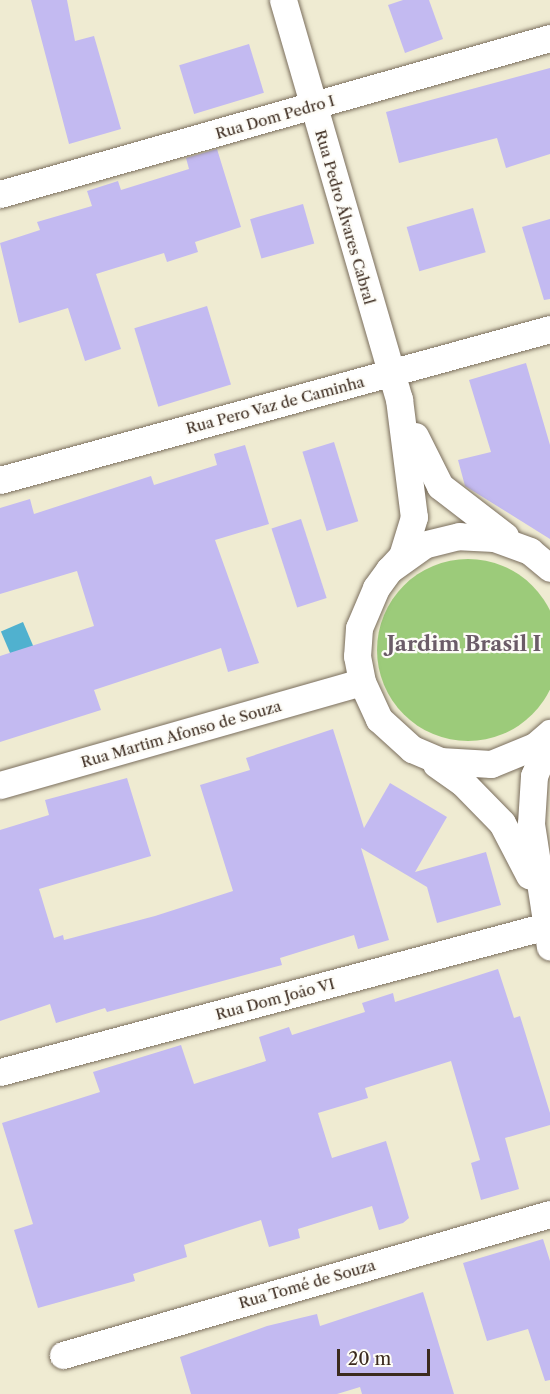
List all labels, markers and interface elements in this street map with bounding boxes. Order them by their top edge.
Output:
street label: Rua Dom Pedro I [213,91,337,143]
street label: Rua Pedro Álvares Cabral [311,127,379,307]
street label: Rua Pero Vaz de Caminha [183,372,367,438]
district label: Jardim Brasil I [387,631,541,657]
street label: Rua Martim Afonso de Souza [78,697,284,771]
street label: Rua Dom Joåo VI [213,974,337,1024]
street label: Rua Tomé de Souza [236,1256,378,1312]
scale bar [340,1337,433,1375]
text: 20 m [348,1348,391,1370]

